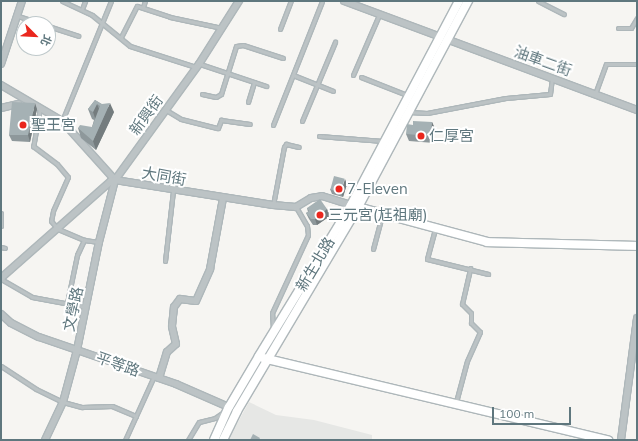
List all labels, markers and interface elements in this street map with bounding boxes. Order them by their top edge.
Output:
north arrow [16,16,56,56]
text: 北 [37,33,55,48]
street label: 油車二街 [512,42,574,80]
street label: 新興街 [125,92,167,138]
place label: 聖王宮 [31,116,76,134]
marker: 聖王宮 [18,120,28,130]
place label: 仁厚宮 [429,127,474,145]
marker: 仁厚宮 [416,131,426,141]
street label: 大同街 [140,163,188,189]
place label: 7-Eleven [347,180,408,198]
marker: 7-Eleven [334,184,344,194]
place label: 三元宮(尪祖廟) [328,206,428,224]
marker: 三元宮(尪祖廟) [315,210,325,220]
street label: 新生北路 [292,234,338,294]
street label: 文學路 [60,285,86,333]
street label: 平等路 [94,348,142,380]
scale bar [494,399,573,425]
text: 100 m [499,406,534,421]

